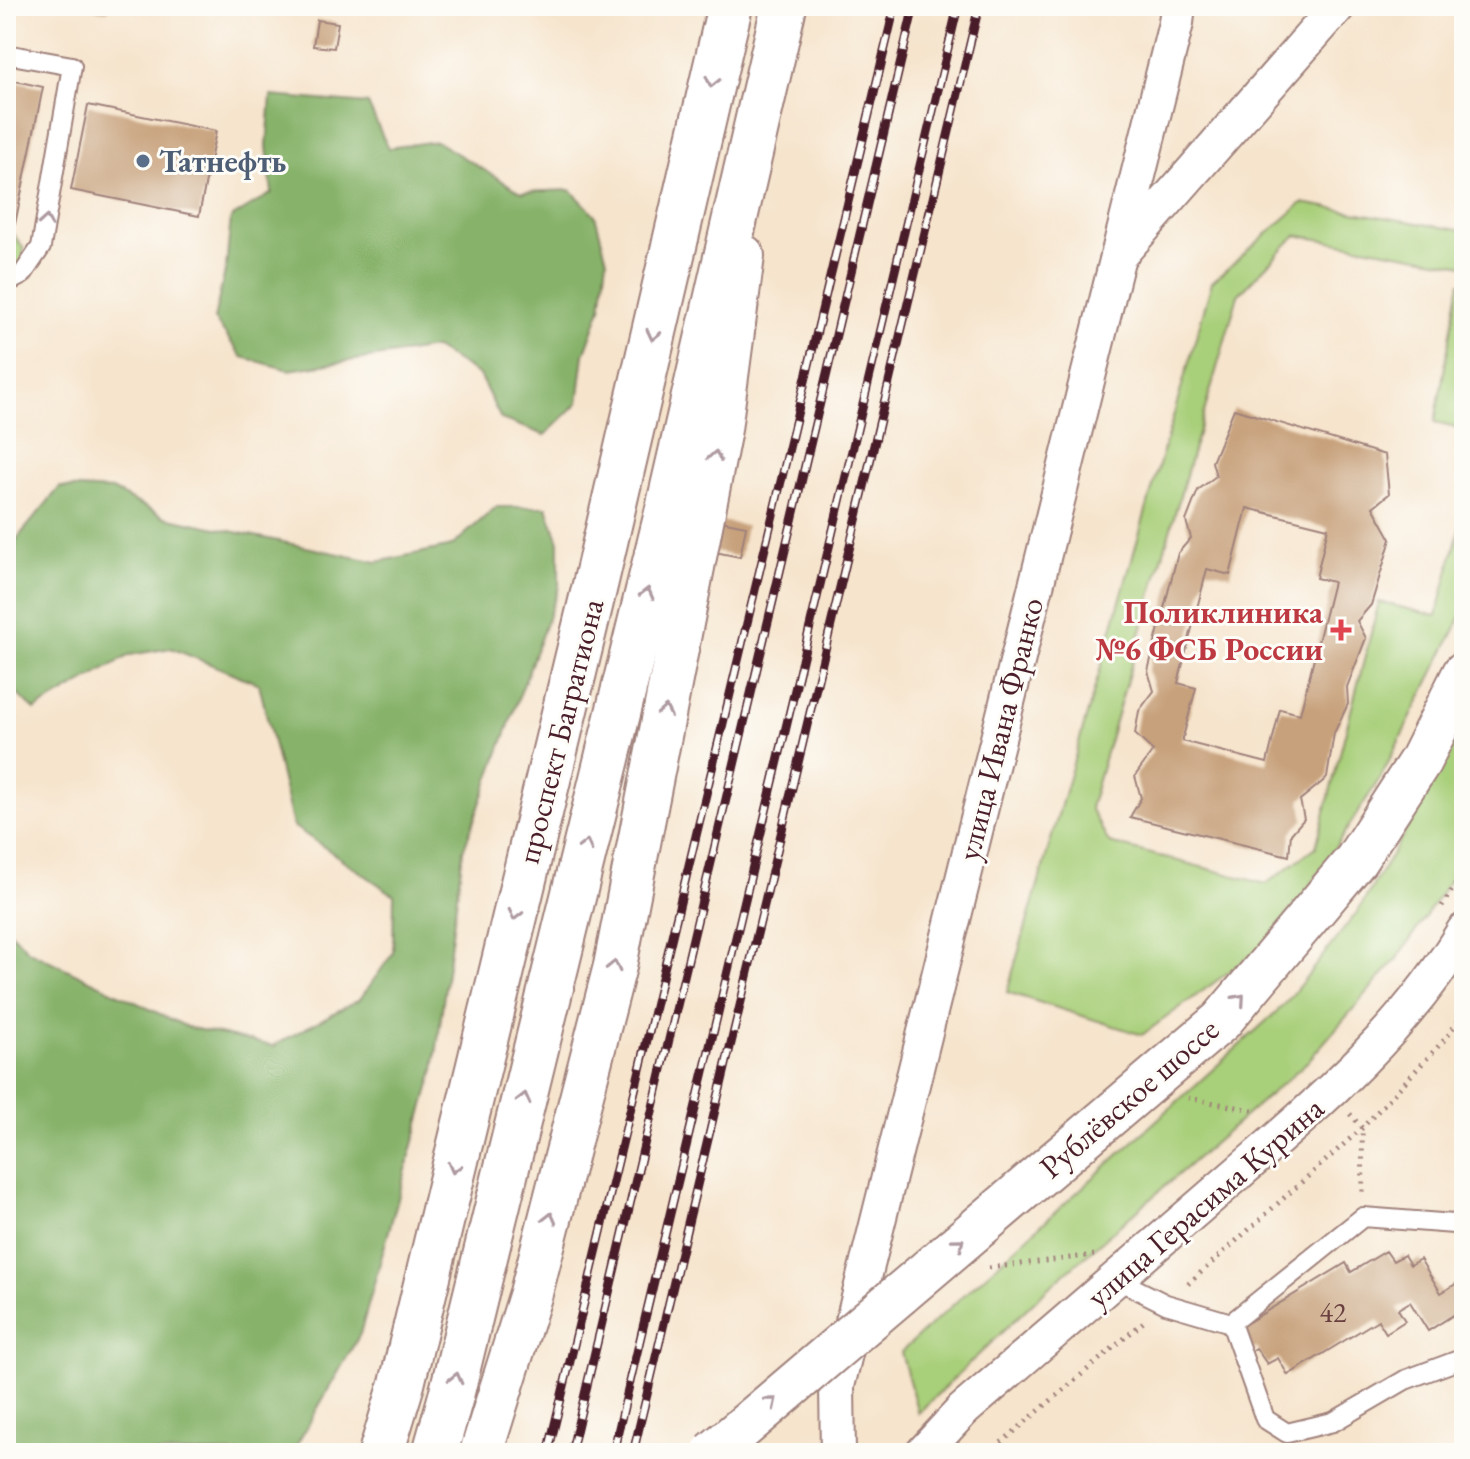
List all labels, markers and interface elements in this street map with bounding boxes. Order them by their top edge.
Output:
one-way arrow [704,75,721,88]
place label: Татнефть [159,140,287,182]
marker: Татнефть [134,152,152,170]
one-way arrow [36,214,53,228]
one-way arrow [645,328,662,342]
one-way arrow [706,449,723,463]
one-way arrow [638,586,655,600]
place label: Поликлиника №6 ФСБ России [1095,591,1324,670]
street label: улица Ивана Франко [947,593,1053,865]
street label: проспект Багратиона [507,594,613,868]
marker: Поликлиника №6 ФСБ России [1330,619,1352,641]
one-way arrow [656,704,673,718]
one-way arrow [576,839,593,853]
one-way arrow [507,908,524,921]
one-way arrow [605,959,622,973]
one-way arrow [1230,994,1245,1009]
street label: Рублёвское шоссе [1030,1008,1228,1188]
street label: улица Герасима Курина [1077,1087,1333,1317]
one-way arrow [515,1092,532,1105]
one-way arrow [446,1160,463,1174]
one-way arrow [541,1211,558,1225]
one-way arrow [950,1238,965,1253]
house number: 42 [1320,1294,1347,1330]
one-way arrow [446,1371,463,1385]
one-way arrow [763,1398,777,1412]

